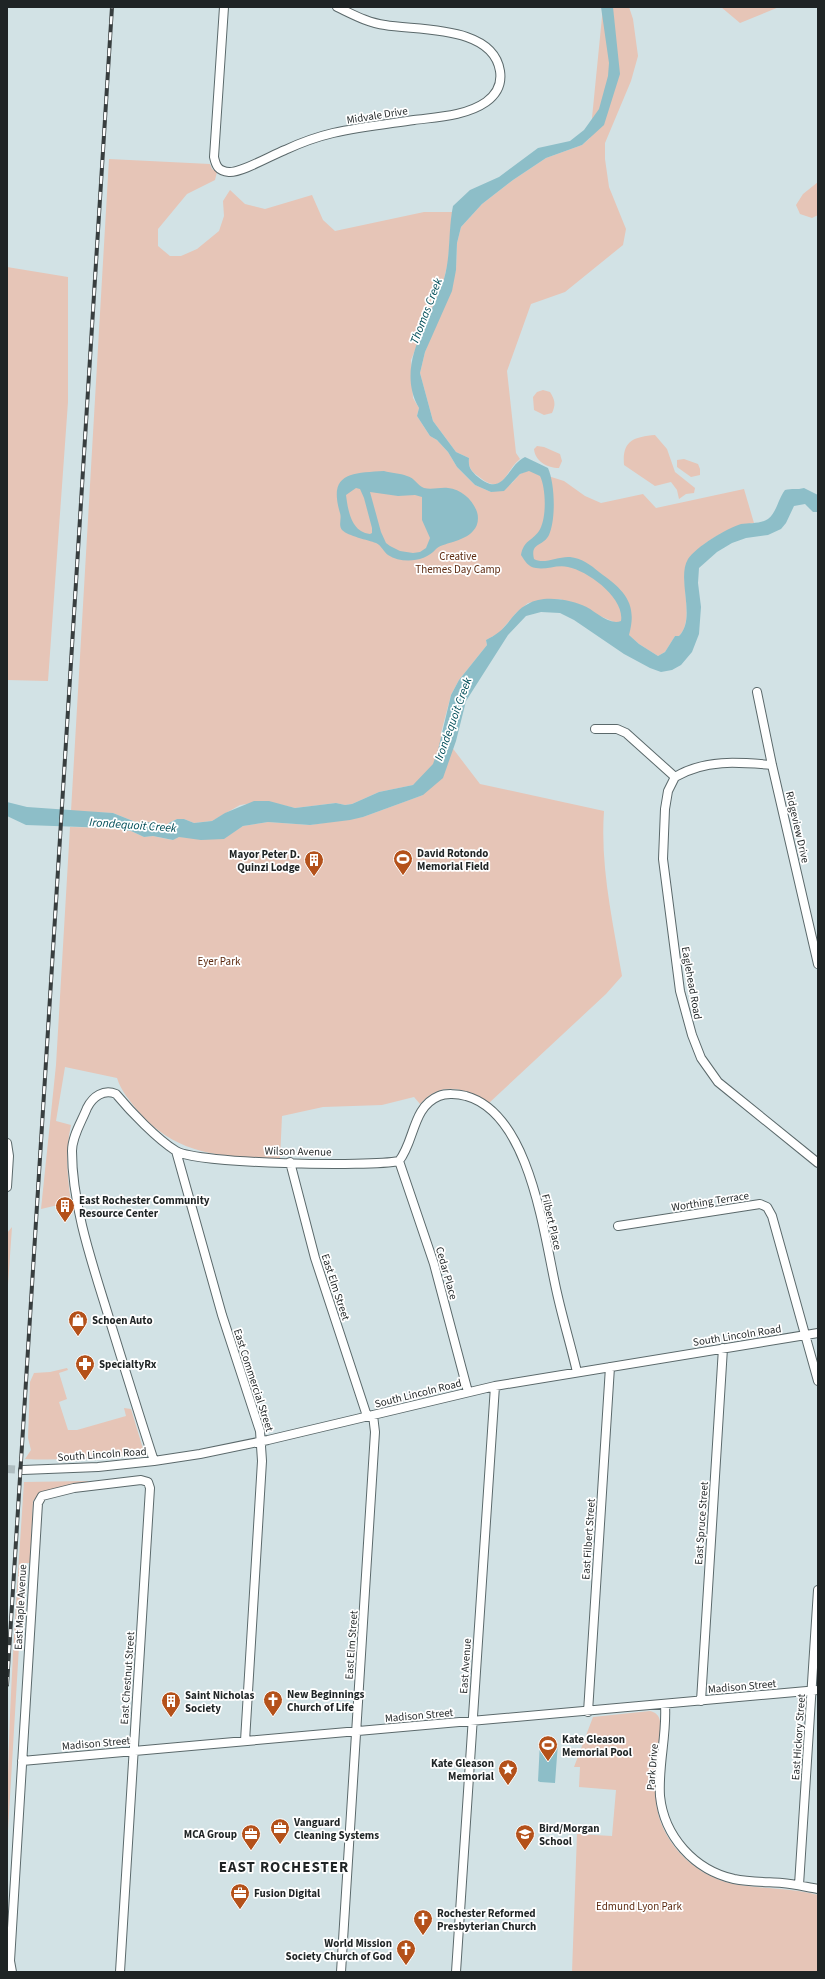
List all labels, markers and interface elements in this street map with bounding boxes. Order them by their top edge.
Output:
street label: Midvale Drive [345,103,409,128]
water label: Thomas Creek [406,275,447,347]
park label: Creative Themes Day Camp [415,549,501,577]
water label: Irondequoit Creek [431,675,477,763]
street label: Ridgeview Drive [782,790,813,865]
water label: Irondequoit Creek [89,814,177,837]
place label: David Rotondo Memorial Field [417,846,489,874]
place label: Mayor Peter D. Quinzi Lodge [229,847,300,875]
sports icon: David Rotondo Memorial Field [392,848,414,876]
building icon: Mayor Peter D. Quinzi Lodge [303,849,325,877]
street label: Eaglehead Road [678,945,705,1021]
park label: Eyer Park [198,954,241,969]
street label: Wilson Avenue [264,1143,332,1160]
street label: Worthing Terrace [670,1188,750,1215]
place label: East Rochester Community Resource Center [79,1193,210,1221]
street label: Filbert Place [538,1193,565,1252]
building icon: East Rochester Community Resource Center [54,1195,76,1223]
street label: Cedar Place [432,1245,461,1302]
street label: East Elm Street [318,1252,353,1323]
shop icon: Schoen Auto [67,1309,89,1337]
place label: Schoen Auto [92,1313,153,1328]
street label: South Lincoln Road [692,1321,782,1350]
street label: East Commercial Street [230,1327,277,1434]
pharmacy icon: SpecialtyRx [74,1353,96,1381]
place label: SpecialtyRx [99,1357,157,1372]
street label: South Lincoln Road [373,1375,463,1412]
street label: South Lincoln Road [57,1444,147,1465]
street label: East Spruce Street [691,1481,712,1565]
street label: East Filbert Street [578,1498,599,1580]
street label: East Maple Avenue [11,1563,30,1650]
street label: East Elm Street [342,1610,361,1680]
street label: East Chestnut Street [117,1631,138,1725]
street label: East Avenue [456,1637,475,1694]
street label: Madison Street [707,1676,777,1697]
place label: New Beginnings Church of Life [287,1687,365,1715]
place label: Saint Nicholas Society [185,1688,254,1716]
church icon: New Beginnings Church of Life [262,1689,284,1717]
building icon: Saint Nicholas Society [160,1690,182,1718]
street label: East Hickory Street [788,1693,809,1781]
street label: Madison Street [384,1705,454,1726]
place label: Kate Gleason Memorial Pool [562,1732,633,1760]
street label: Madison Street [61,1733,131,1754]
sports icon: Kate Gleason Memorial Pool [537,1734,559,1762]
street label: Park Drive [643,1743,662,1791]
place label: Kate Gleason Memorial [431,1756,495,1784]
place icon: Kate Gleason Memorial [497,1758,519,1786]
place label: Vanguard Cleaning Systems [293,1815,379,1843]
office icon: Vanguard Cleaning Systems [269,1817,291,1845]
place label: Bird/Morgan School [539,1821,600,1849]
office icon: MCA Group [240,1823,262,1851]
school or university icon: Bird/Morgan School [514,1823,536,1851]
place label: MCA Group [184,1827,237,1842]
district label: EAST ROCHESTER [219,1857,349,1878]
office icon: Fusion Digital [229,1882,251,1910]
place label: Fusion Digital [254,1886,321,1901]
park label: Edmund Lyon Park [596,1899,683,1914]
place label: Rochester Reformed Presbyterian Church [437,1906,536,1934]
church icon: Rochester Reformed Presbyterian Church [412,1908,434,1936]
place label: World Mission Society Church of God [286,1936,392,1964]
church icon: World Mission Society Church of God [395,1938,417,1966]

